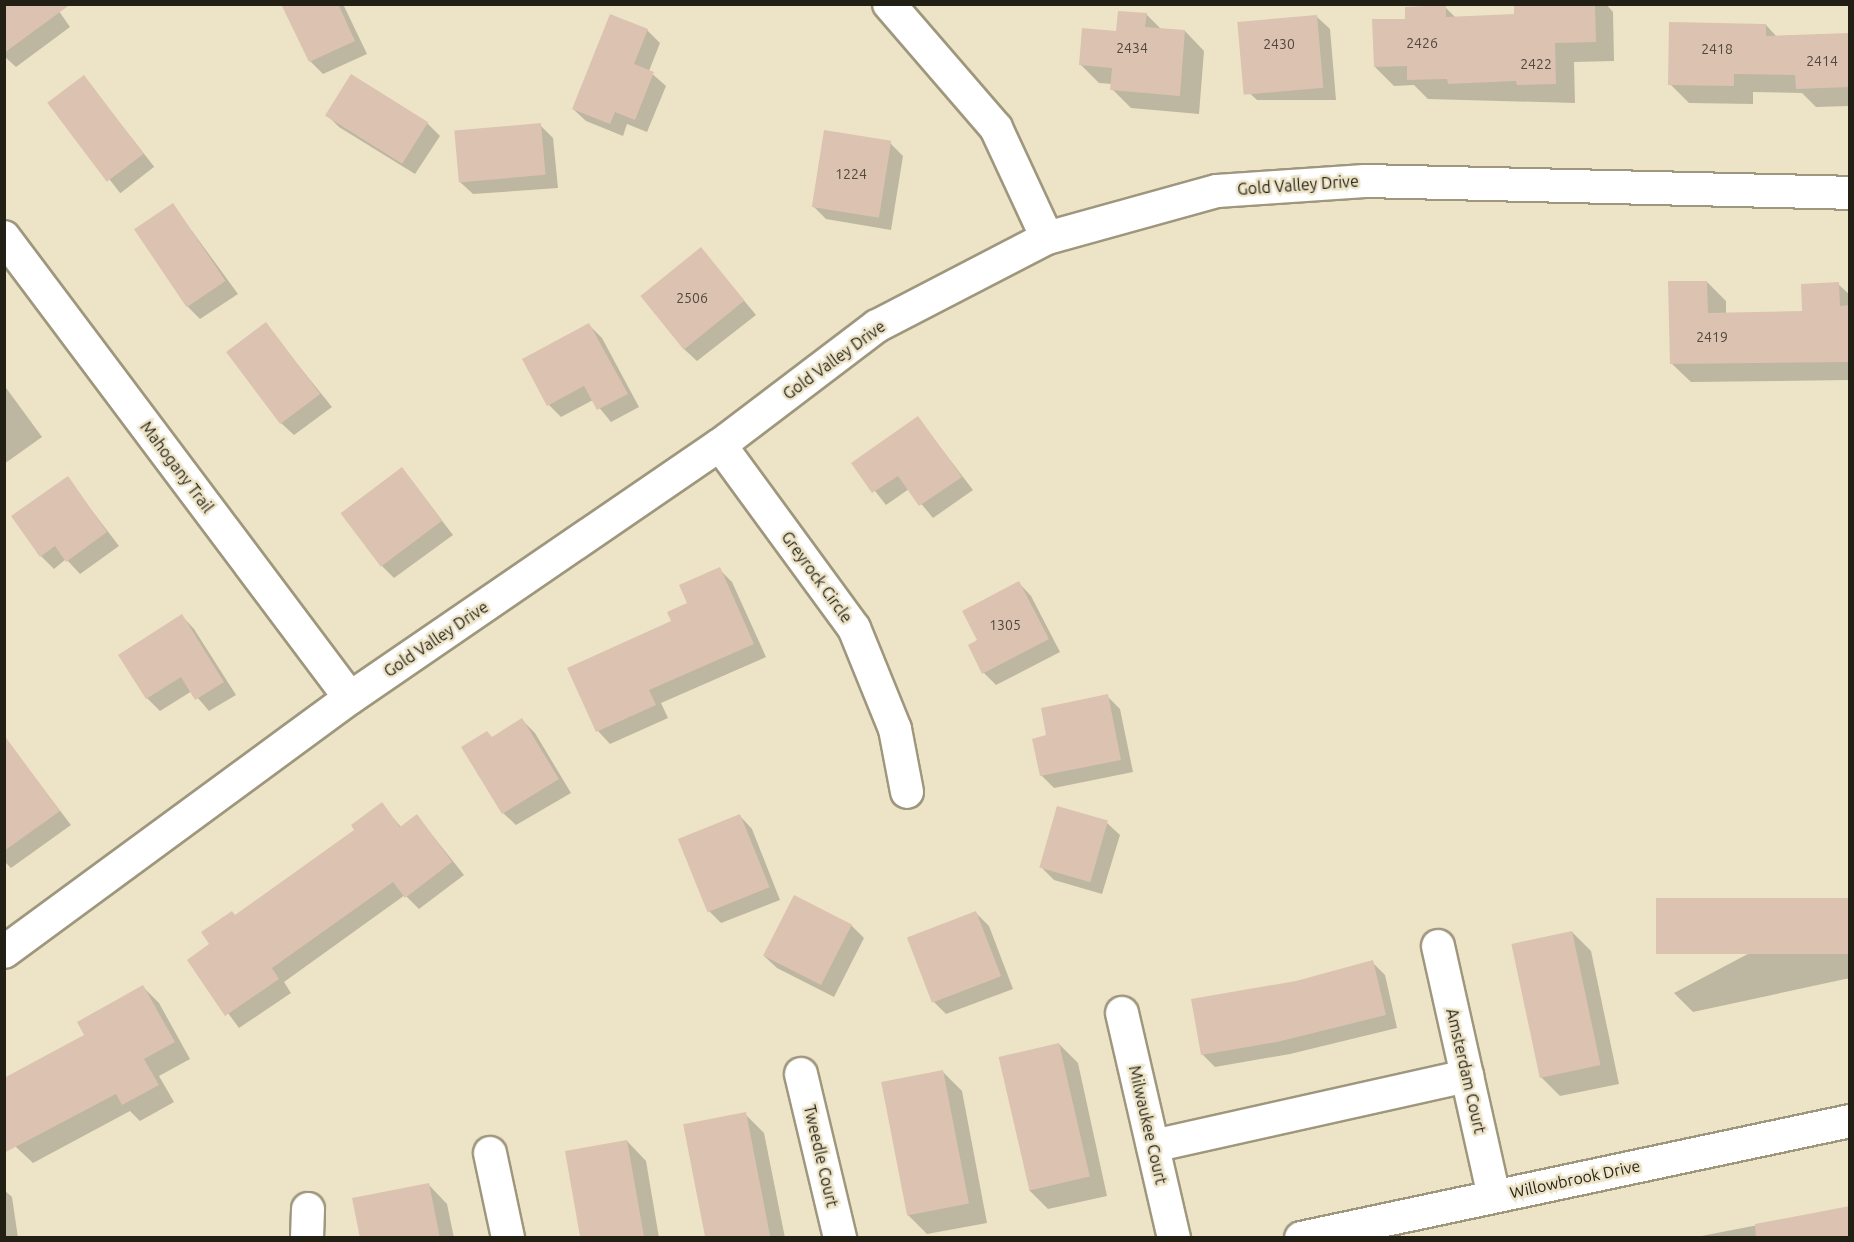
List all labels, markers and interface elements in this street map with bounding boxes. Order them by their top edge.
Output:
house number: 2426 [1406,35,1438,51]
house number: 2430 [1263,36,1295,52]
house number: 2434 [1116,40,1148,56]
house number: 2418 [1701,41,1733,57]
house number: 2414 [1806,53,1838,69]
house number: 2422 [1520,56,1552,72]
house number: 1224 [835,166,867,182]
street label: Gold Valley Drive [1237,171,1359,199]
house number: 2506 [676,290,708,306]
street label: Gold Valley Drive [779,316,889,404]
house number: 2419 [1696,329,1728,345]
street label: Mahogany Trail [136,418,218,516]
street label: Greyrock Circle [777,528,857,626]
street label: Gold Valley Drive [380,597,492,681]
house number: 1305 [989,617,1021,633]
street label: Amsterdam Court [1442,1006,1490,1136]
street label: Milwaukee Court [1125,1064,1171,1186]
street label: Tweedle Court [800,1103,842,1209]
street label: Willowbrook Drive [1508,1156,1642,1202]

